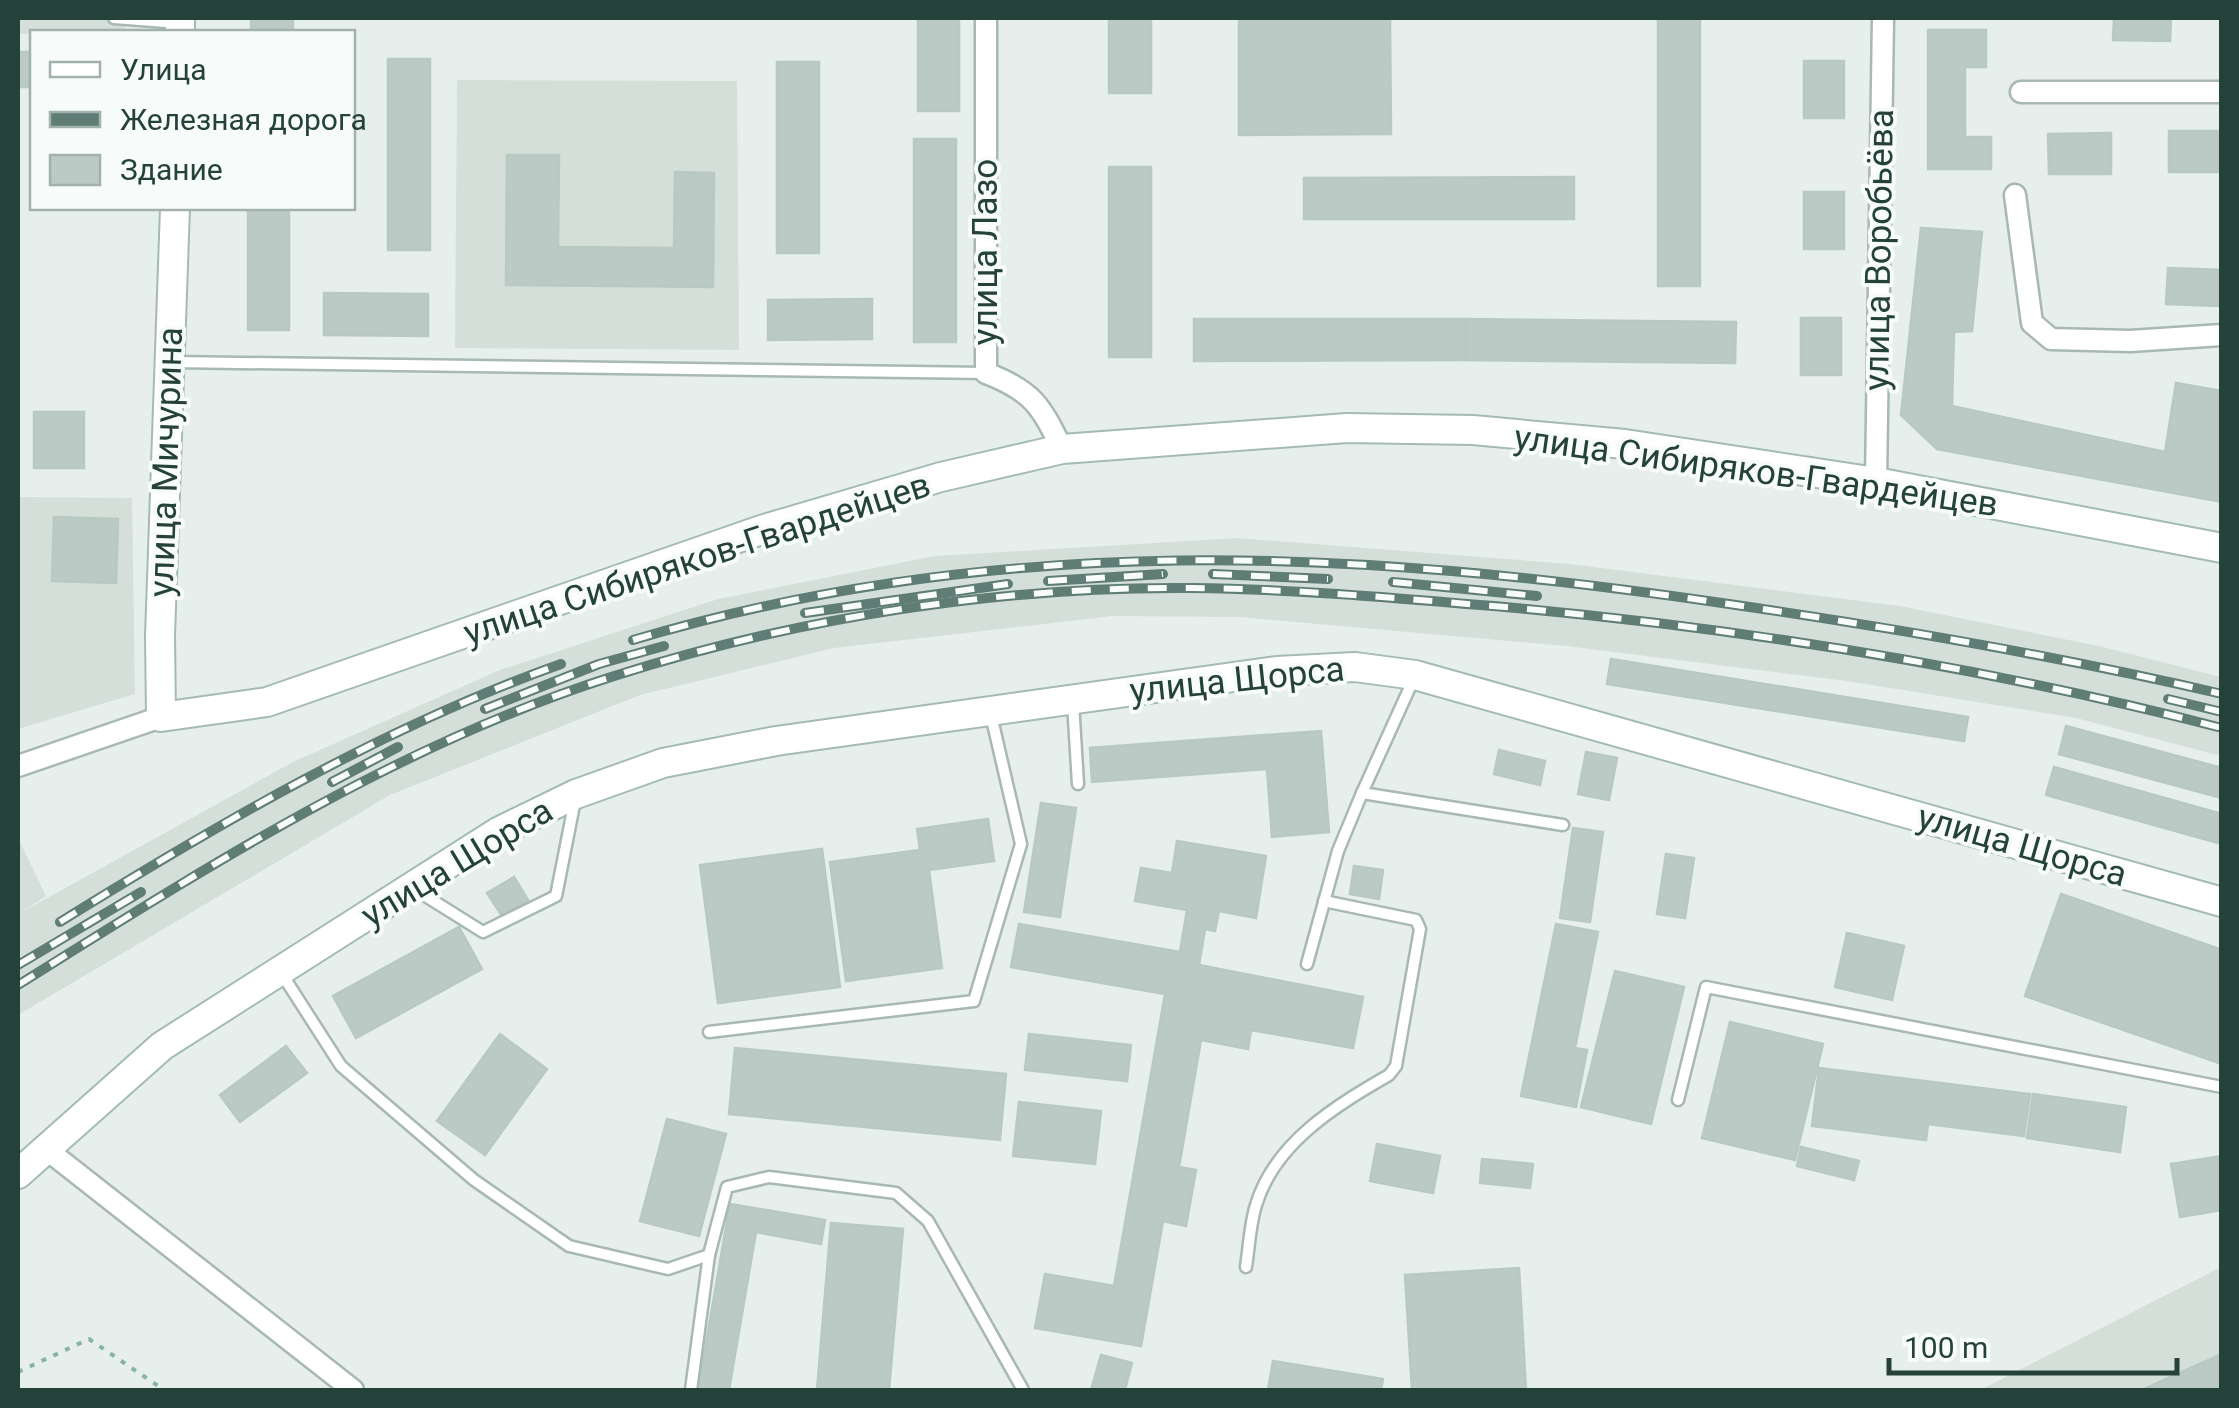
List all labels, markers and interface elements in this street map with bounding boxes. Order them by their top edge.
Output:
legend [30,30,355,210]
text: Улица [120,52,207,87]
text: Железная дорога [120,102,367,137]
street label: улица Воробьёва [1856,109,1902,391]
text: Здание [120,152,223,187]
street label: улица Лазо [965,159,1006,345]
street label: улица Мичурина [141,326,191,598]
street label: улица Сибиряков-Гвардейцев [1512,417,2000,525]
street label: улица Сибиряков-Гвардейцев [459,464,935,654]
street label: улица Щорса [1128,648,1346,712]
street label: улица Щорса [354,790,560,936]
street label: улица Щорса [1913,797,2131,895]
scale bar [1889,1313,2176,1375]
text: 100 m [1904,1330,1988,1365]

